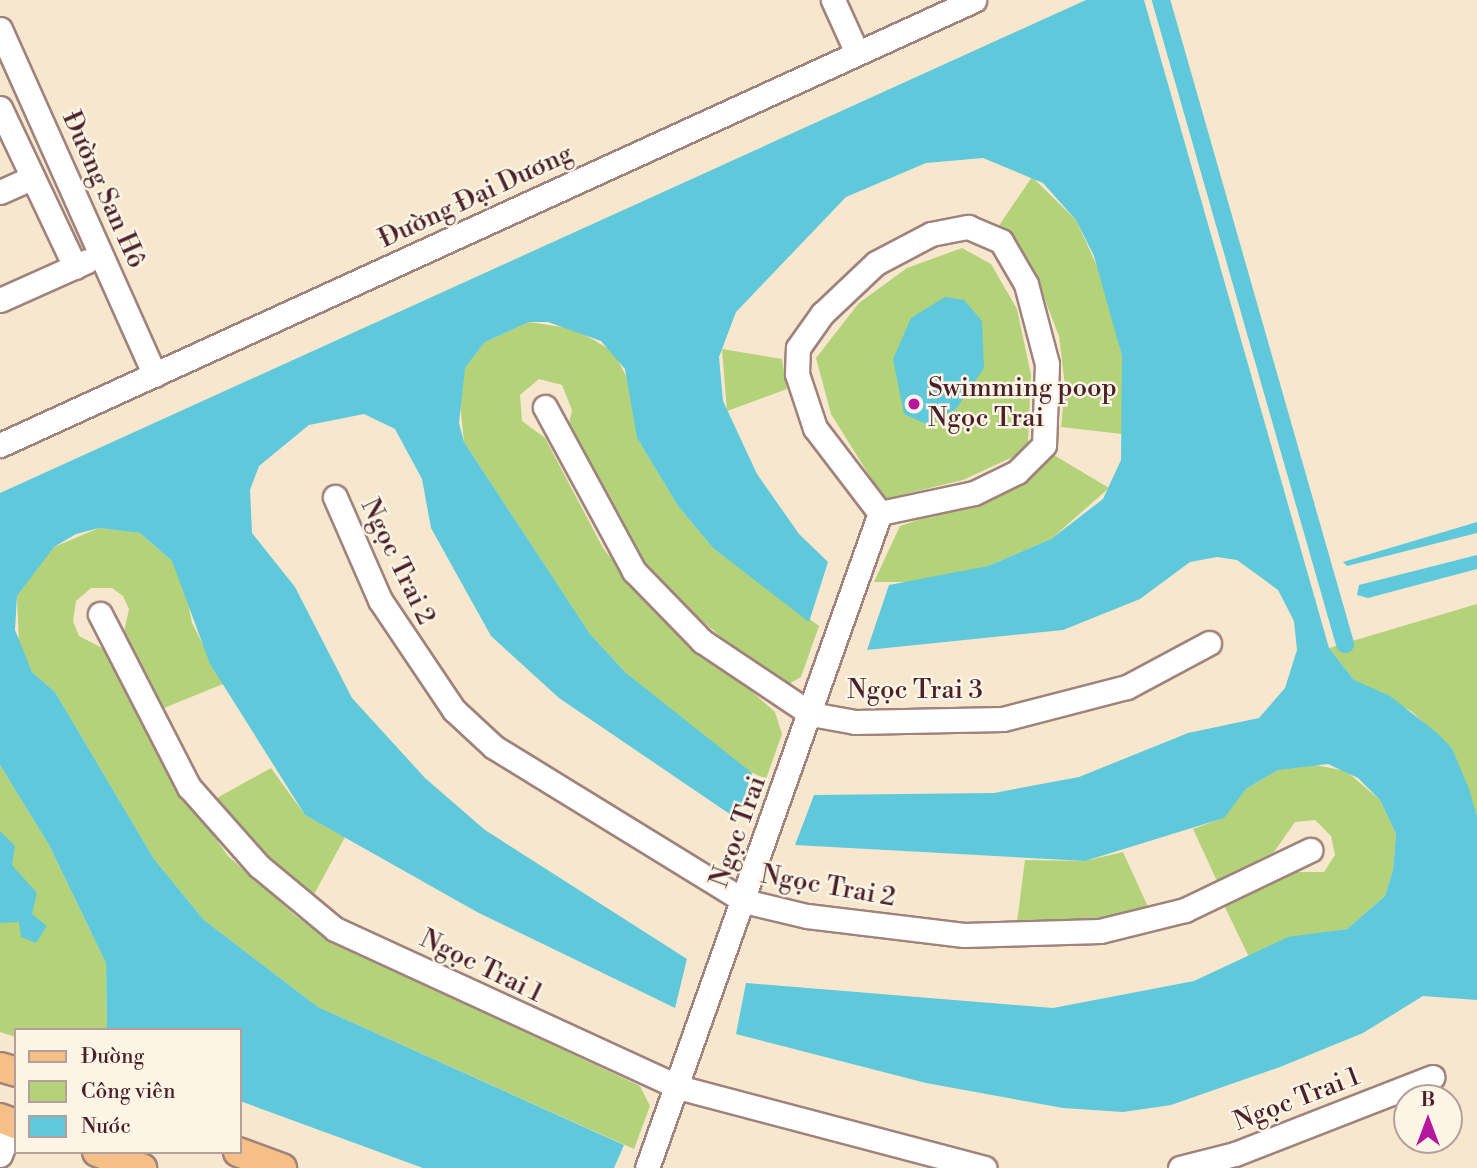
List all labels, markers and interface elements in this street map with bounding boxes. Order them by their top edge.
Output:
street label: Đường San Hô [55,107,151,273]
street label: Đường Đại Dương [374,139,578,255]
place label: Swimming poop Ngọc Trai [928,373,1117,434]
marker: Swimming poop Ngọc Trai [906,396,922,412]
street label: Ngọc Trai 2 [353,494,441,630]
street label: Ngọc Trai 3 [847,675,983,707]
street label: Ngọc Trai [705,772,773,892]
street label: Ngọc Trai 2 [758,860,898,914]
street label: Ngọc Trai 1 [415,924,547,1010]
legend [14,1028,242,1154]
text: Đường [81,1044,144,1070]
street label: Ngọc Trai 1 [1230,1062,1364,1138]
text: Công viên [81,1079,175,1105]
north arrow [1393,1084,1463,1154]
text: B [1421,1088,1435,1112]
text: Nước [81,1114,131,1140]

